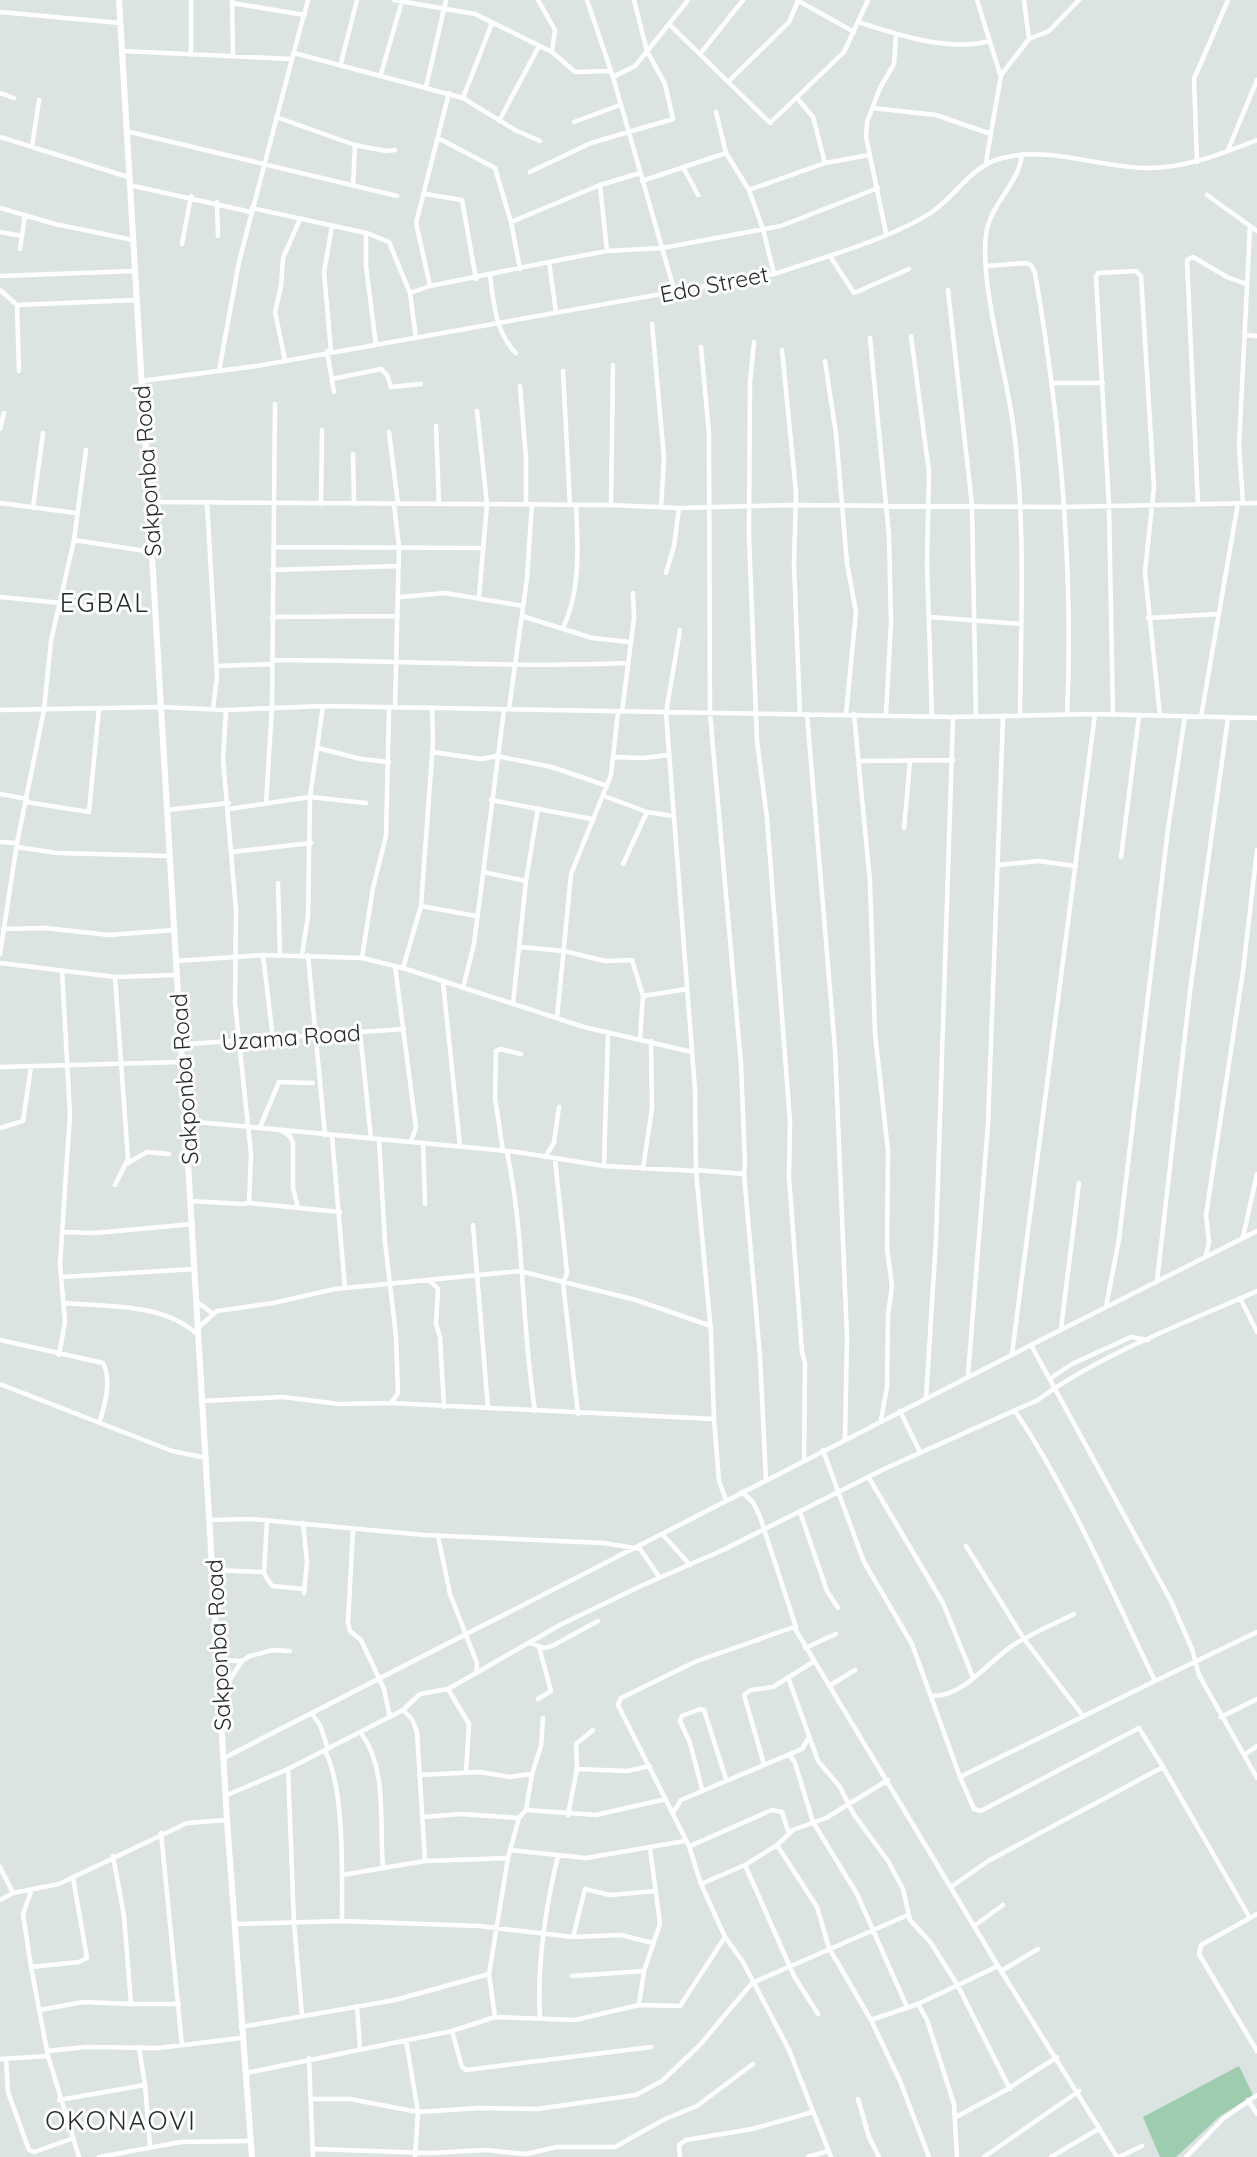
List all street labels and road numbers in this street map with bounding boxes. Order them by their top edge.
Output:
street label: Edo Street [657,259,771,309]
street label: Sakponba Road [127,384,167,558]
street label: Sakponba Road [164,992,204,1166]
street label: Uzama Road [220,1018,362,1056]
street label: Sakponba Road [199,1559,237,1731]

